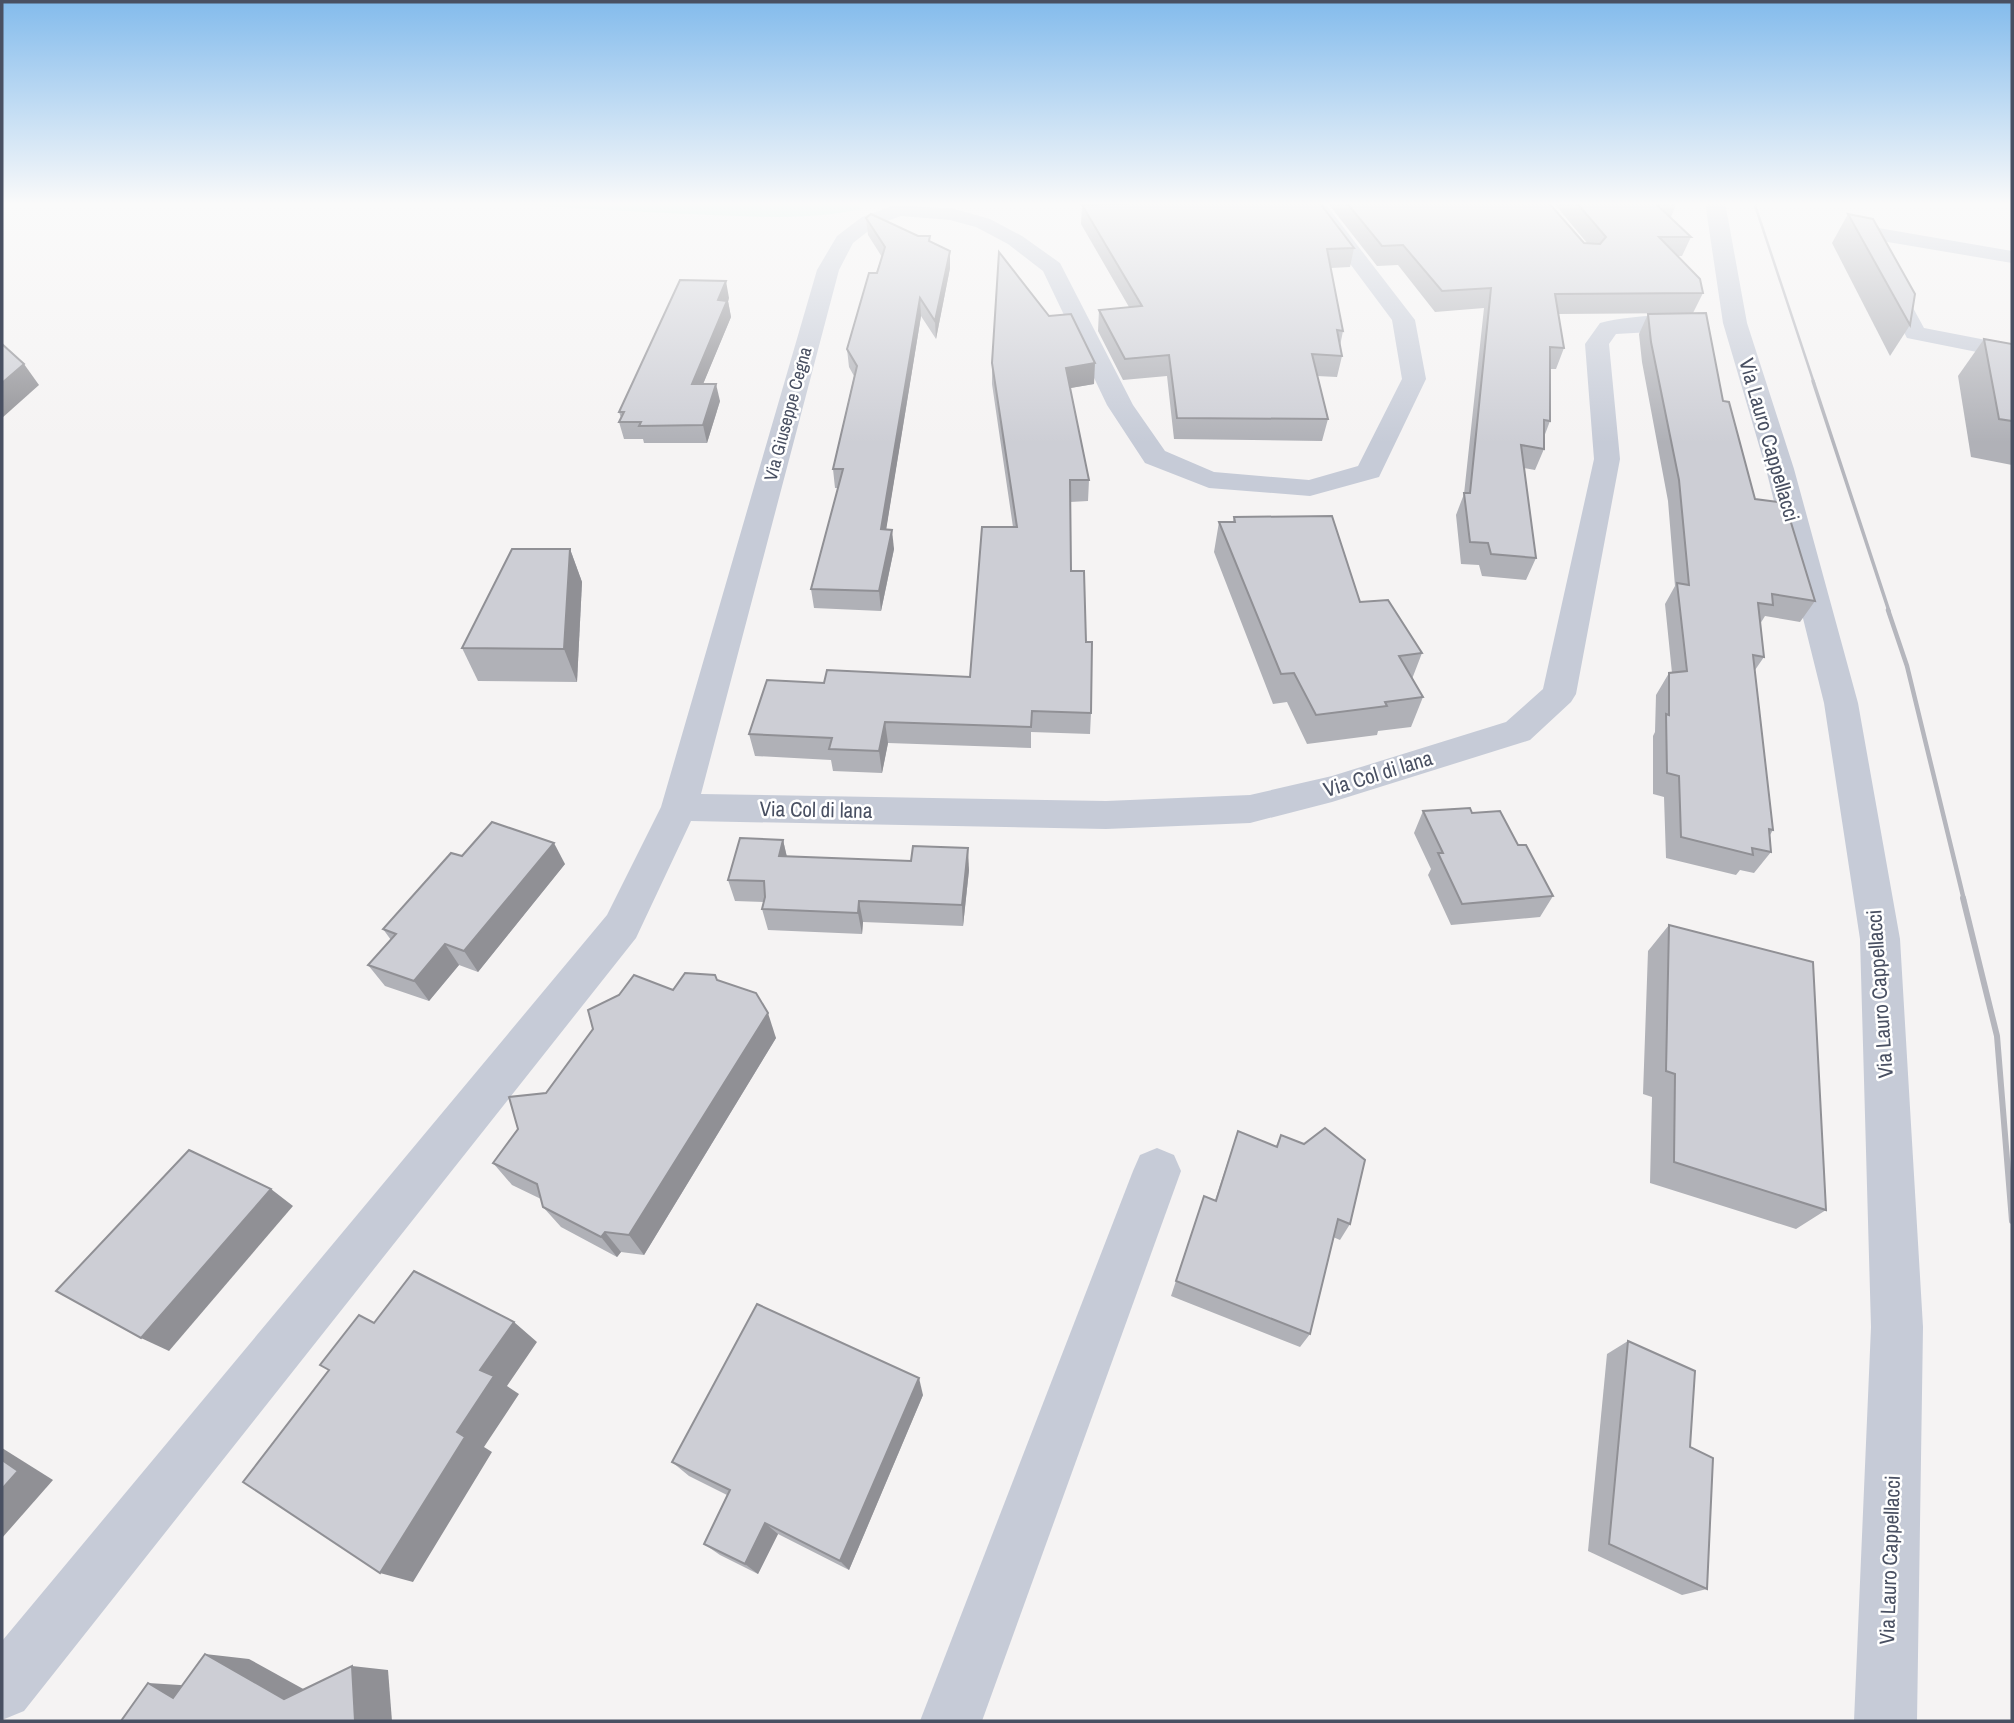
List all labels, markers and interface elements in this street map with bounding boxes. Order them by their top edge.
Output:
street label: Via Giuseppe Cegna [758,344,817,484]
street label: Via Lauro Cappellacci [1732,355,1807,525]
street label: Via Col di lana [1320,743,1436,804]
street label: Via Col di lana [759,794,873,825]
street label: Via Lauro Cappellacci [1859,909,1900,1079]
street label: Via Lauro Cappellacci [1872,1475,1907,1645]

